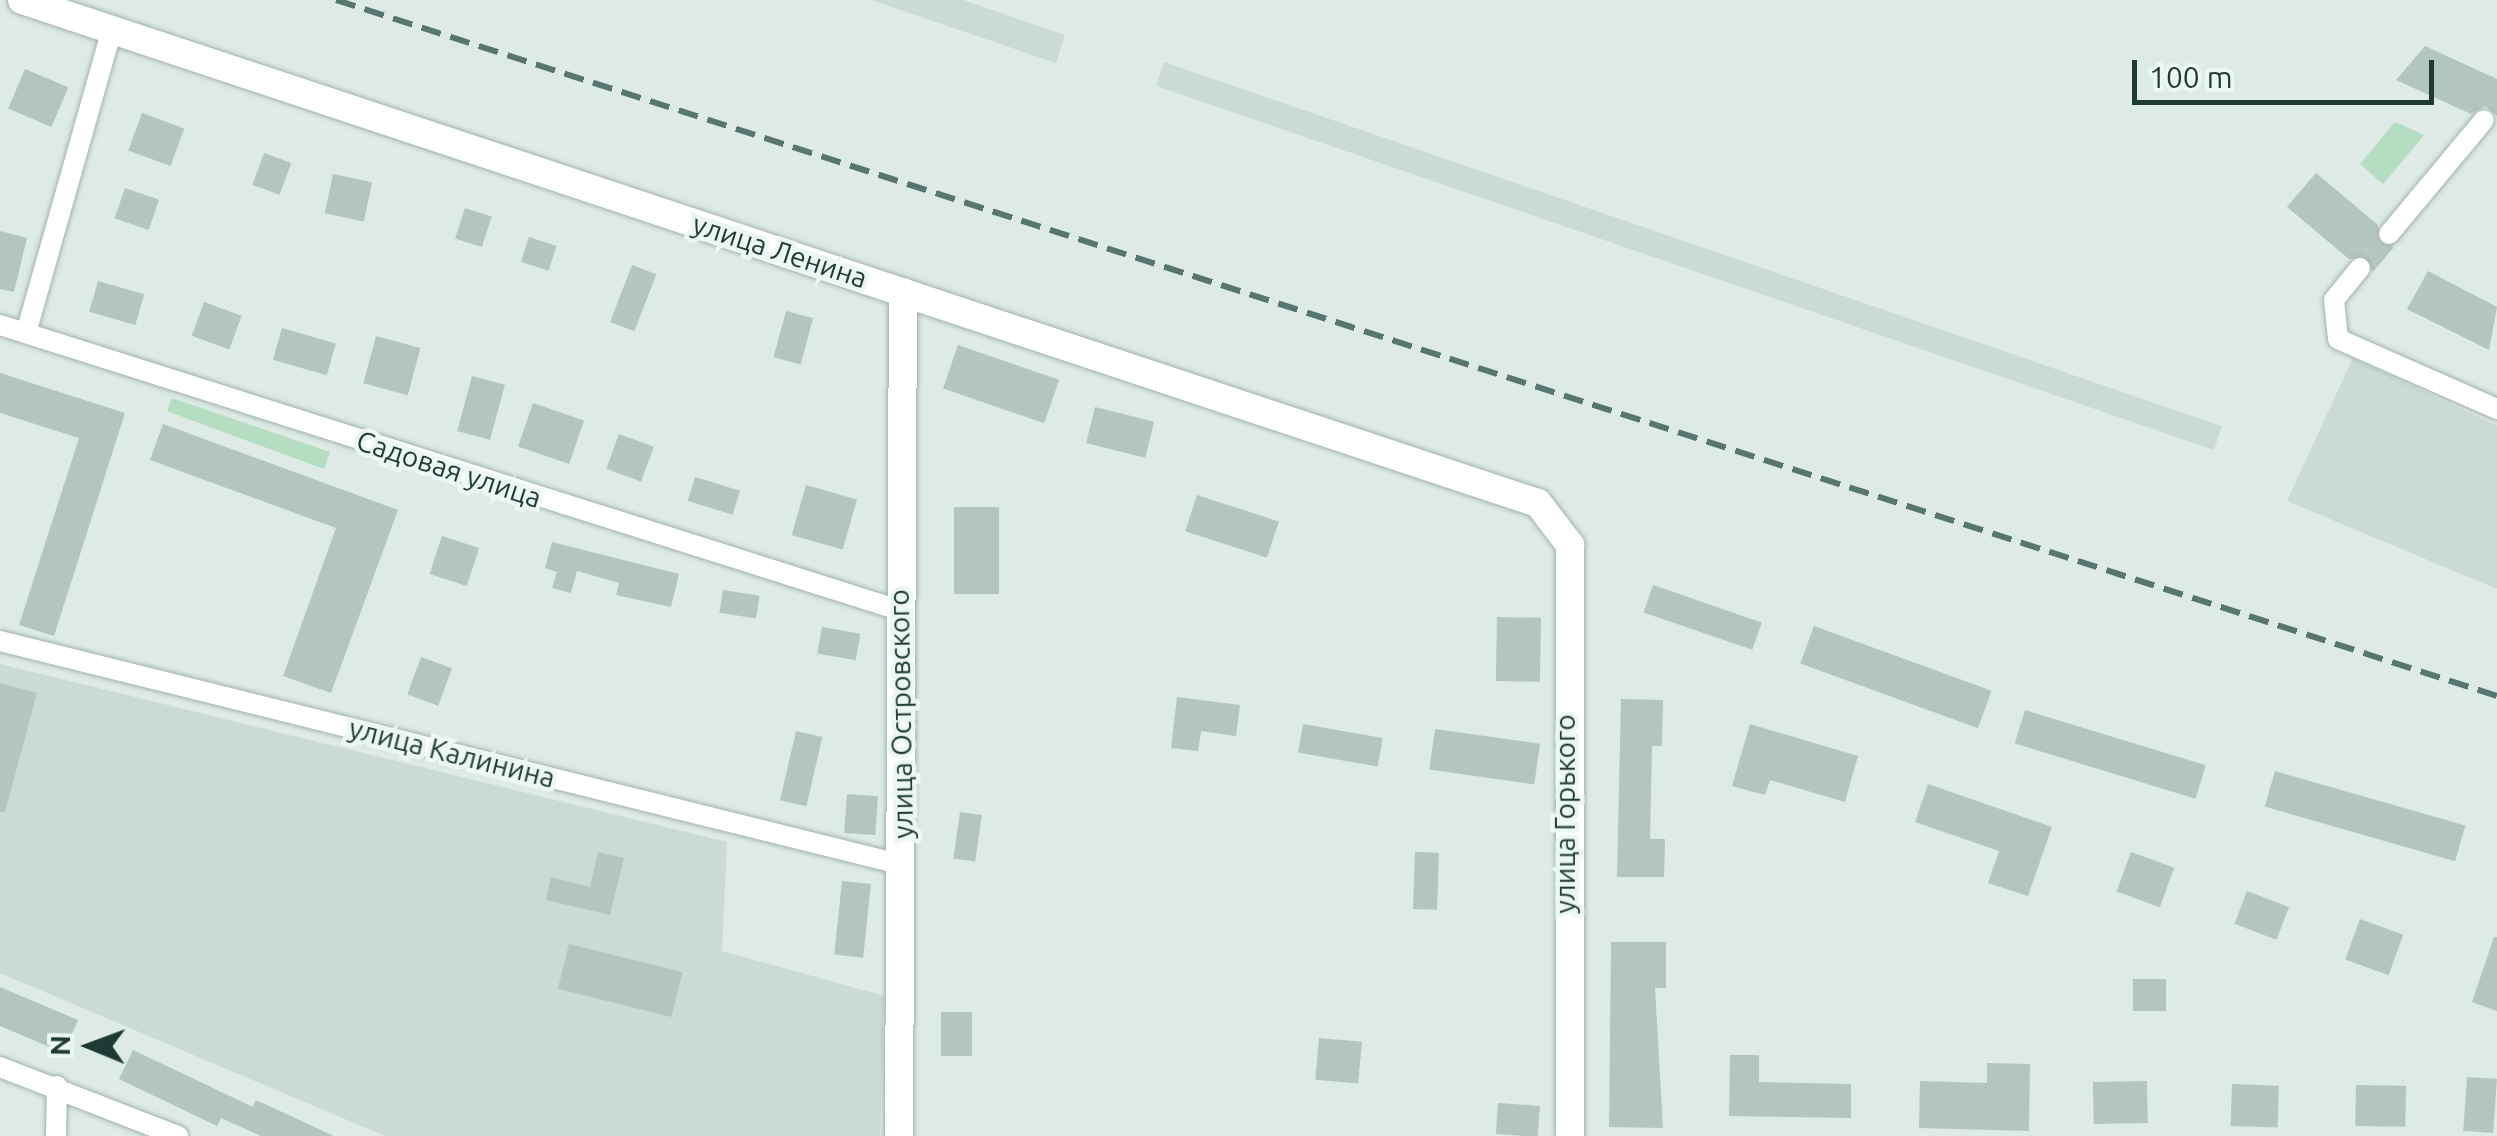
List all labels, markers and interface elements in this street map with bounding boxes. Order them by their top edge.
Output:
scale bar [2137,40,2440,102]
text: 100 m [2149,60,2233,94]
street label: улица Ленина [688,207,872,295]
street label: Садовая улица [352,423,546,515]
street label: улица Островского [882,589,920,839]
street label: улица Калинина [346,711,558,795]
street label: улица Горького [1548,714,1582,914]
north arrow [40,996,140,1096]
text: N [44,1035,75,1056]

